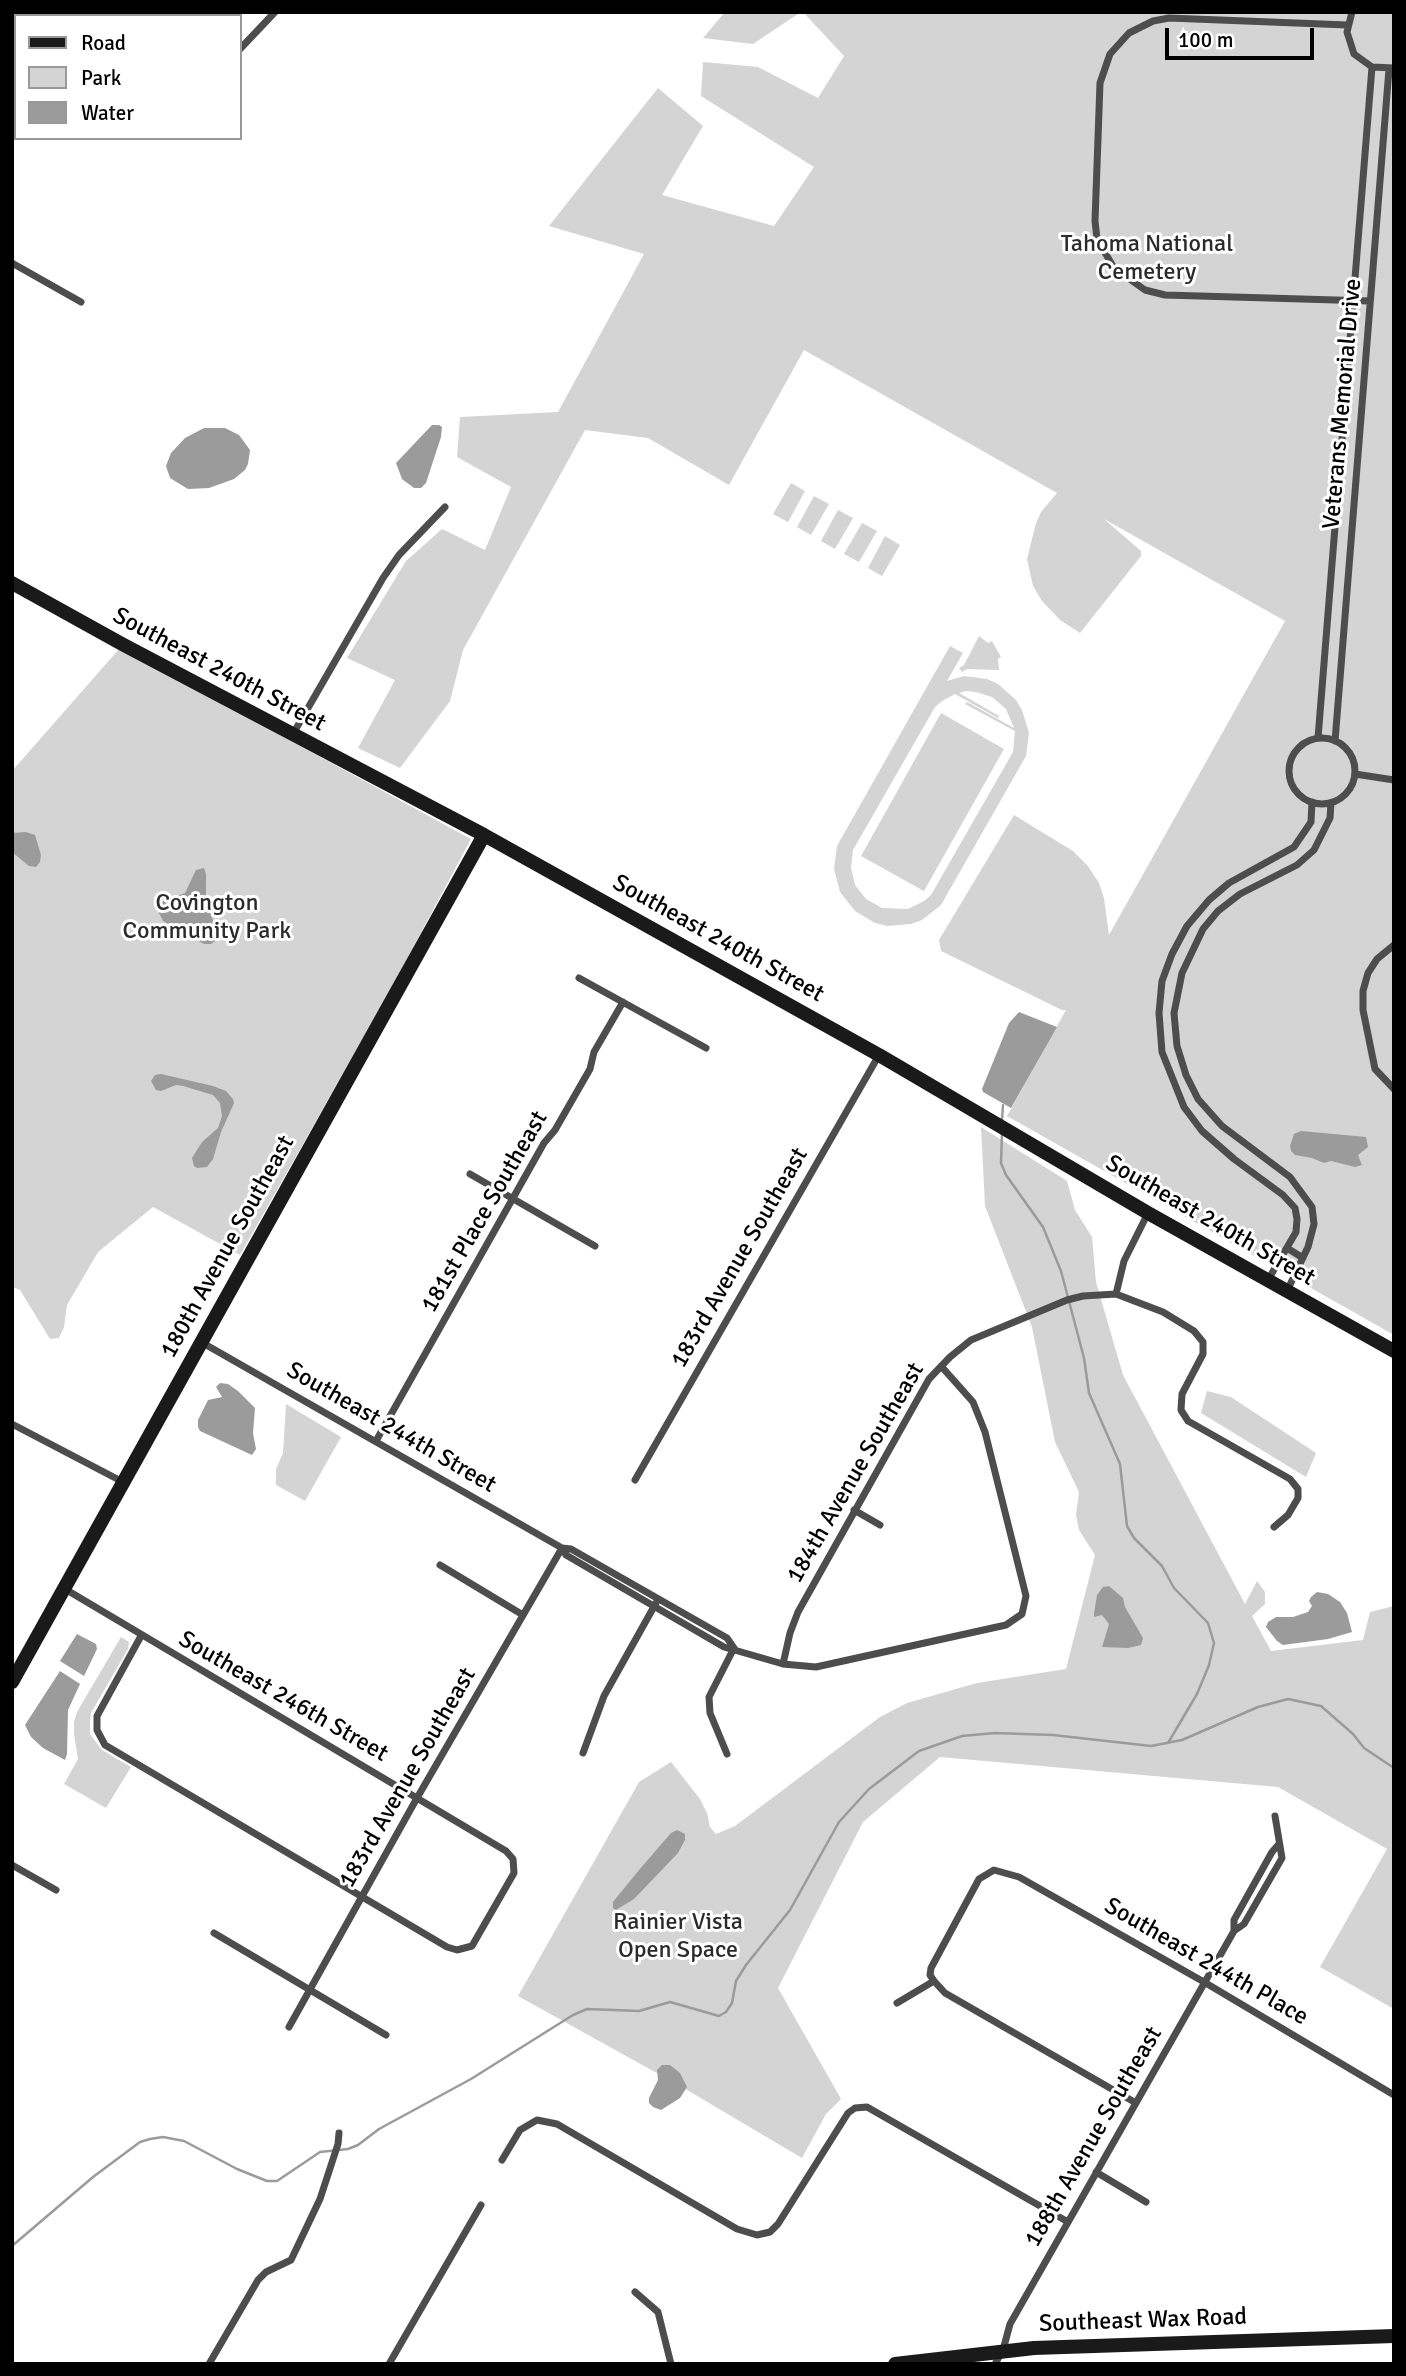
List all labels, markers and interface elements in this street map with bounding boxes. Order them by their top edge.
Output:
legend [14,14,242,140]
scale bar [1168,14,1317,58]
text: 100 m [1178,27,1233,53]
text: Road [81,30,126,56]
text: Park [81,65,121,91]
text: Water [81,100,134,126]
park label: Tahoma National Cemetery [1061,231,1233,287]
street label: Veterans Memorial Drive [1318,278,1368,530]
street label: Southeast 240th Street [108,602,330,738]
street label: Southeast 240th Street [607,869,829,1009]
park label: Covington Community Park [123,890,291,946]
street label: 181st Place Southeast [416,1106,554,1318]
street label: 180th Avenue Southeast [155,1131,301,1363]
street label: 183rd Avenue Southeast [665,1143,815,1373]
street label: Southeast 240th Street [1100,1149,1320,1293]
street label: Southeast 244th Street [281,1356,501,1500]
street label: 184th Avenue Southeast [781,1358,931,1588]
street label: Southeast 246th Street [173,1625,393,1769]
street label: 183rd Avenue Southeast [333,1663,483,1893]
street label: Southeast 244th Place [1099,1892,1313,2032]
park label: Rainier Vista Open Space [613,1909,743,1965]
street label: 188th Avenue Southeast [1019,2022,1169,2252]
street label: Southeast Wax Road [1038,2303,1248,2339]

